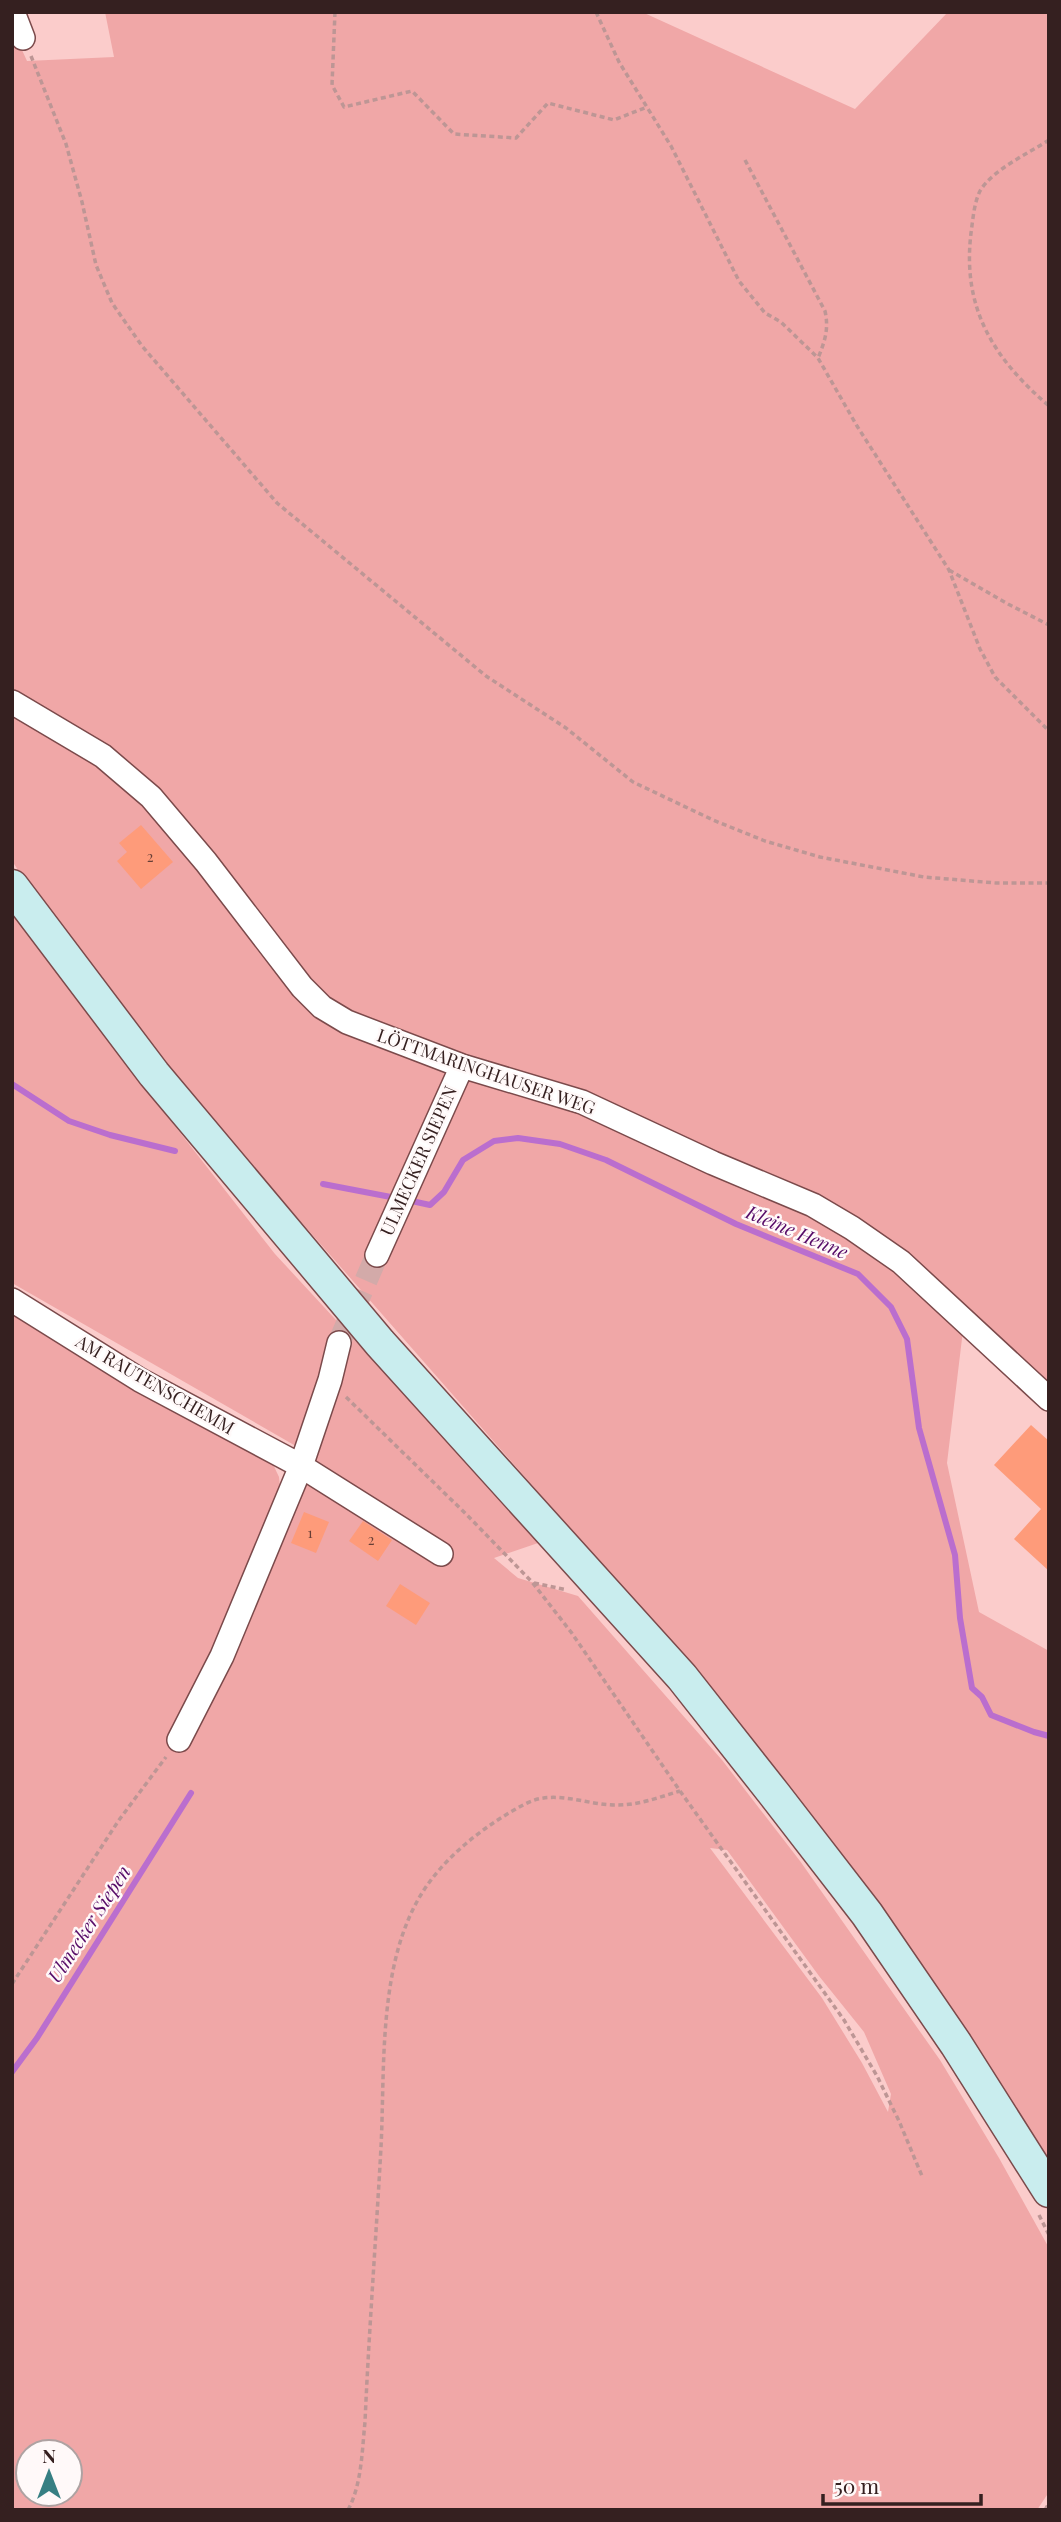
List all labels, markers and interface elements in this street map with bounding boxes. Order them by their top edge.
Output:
house number: 2 [147,847,154,866]
street label: LÖTTMARINGHAUSER WEG [374,1022,599,1120]
street label: ULMECKER SIEPEN [374,1082,462,1239]
water label: Kleine Henne [742,1198,852,1264]
street label: AM RAUTENSCHEMM [71,1328,239,1439]
house number: 1 [307,1523,313,1542]
house number: 2 [368,1530,375,1549]
water label: Ulmecker Siepen [41,1860,136,1987]
north arrow [14,2438,84,2508]
text: N [42,2442,56,2468]
scale bar [823,2462,981,2506]
text: 50 m [834,2471,880,2499]

